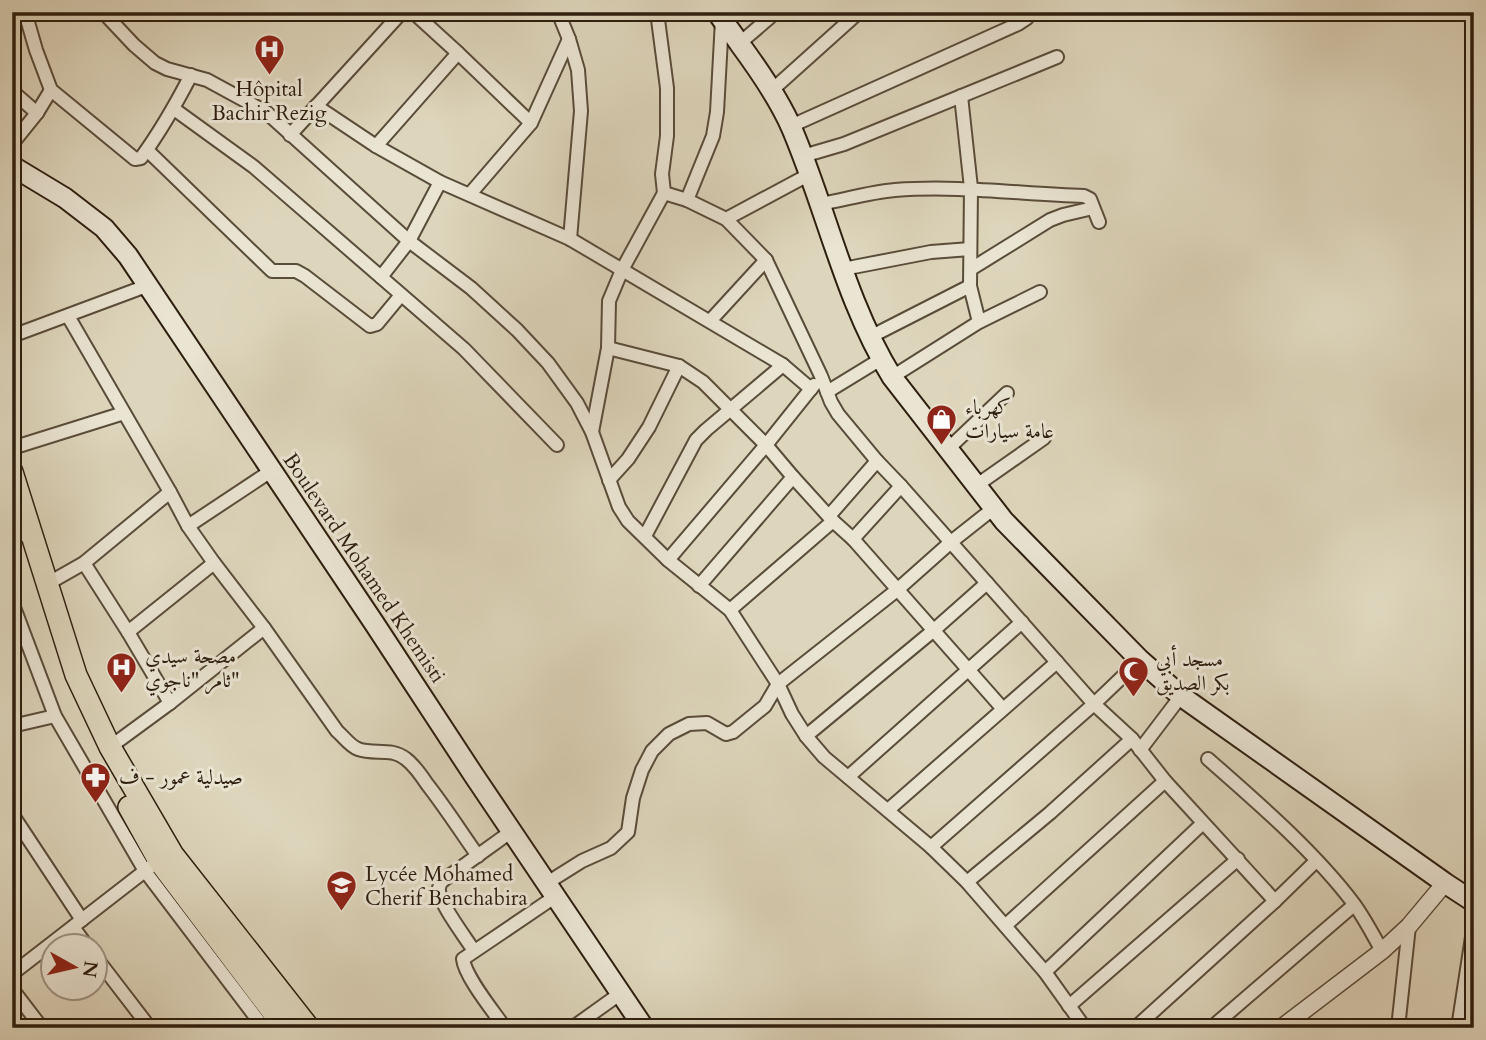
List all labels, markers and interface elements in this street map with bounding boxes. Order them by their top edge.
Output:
hospital icon: Hôpital Bachir Rezig [252,32,286,76]
place label: Hôpital Bachir Rezig [212,75,327,128]
place label: كهرباء عامة سيارات [965,393,1054,446]
shop icon: كهرباء عامة سيارات [925,402,959,446]
street label: Boulevard Mohamed Khemisti [276,447,452,689]
place label: مصحة سيدي ثامر "ناجوي" [145,642,240,696]
place label: مسجد أبي بكر الصديق [1156,644,1230,698]
hospital icon: مصحة سيدي ثامر "ناجوي" [105,651,139,695]
mosque icon: مسجد أبي بكر الصديق [1116,654,1150,698]
pharmacy icon: صيدلية عمور - ف [79,760,113,804]
place label: صيدلية عمور - ف [119,763,243,792]
place label: Lycée Mohamed Cherif Benchabira [365,860,528,913]
school or university icon: Lycée Mohamed Cherif Benchabira [325,869,359,913]
north arrow [38,932,108,1002]
text: N [76,959,104,980]

